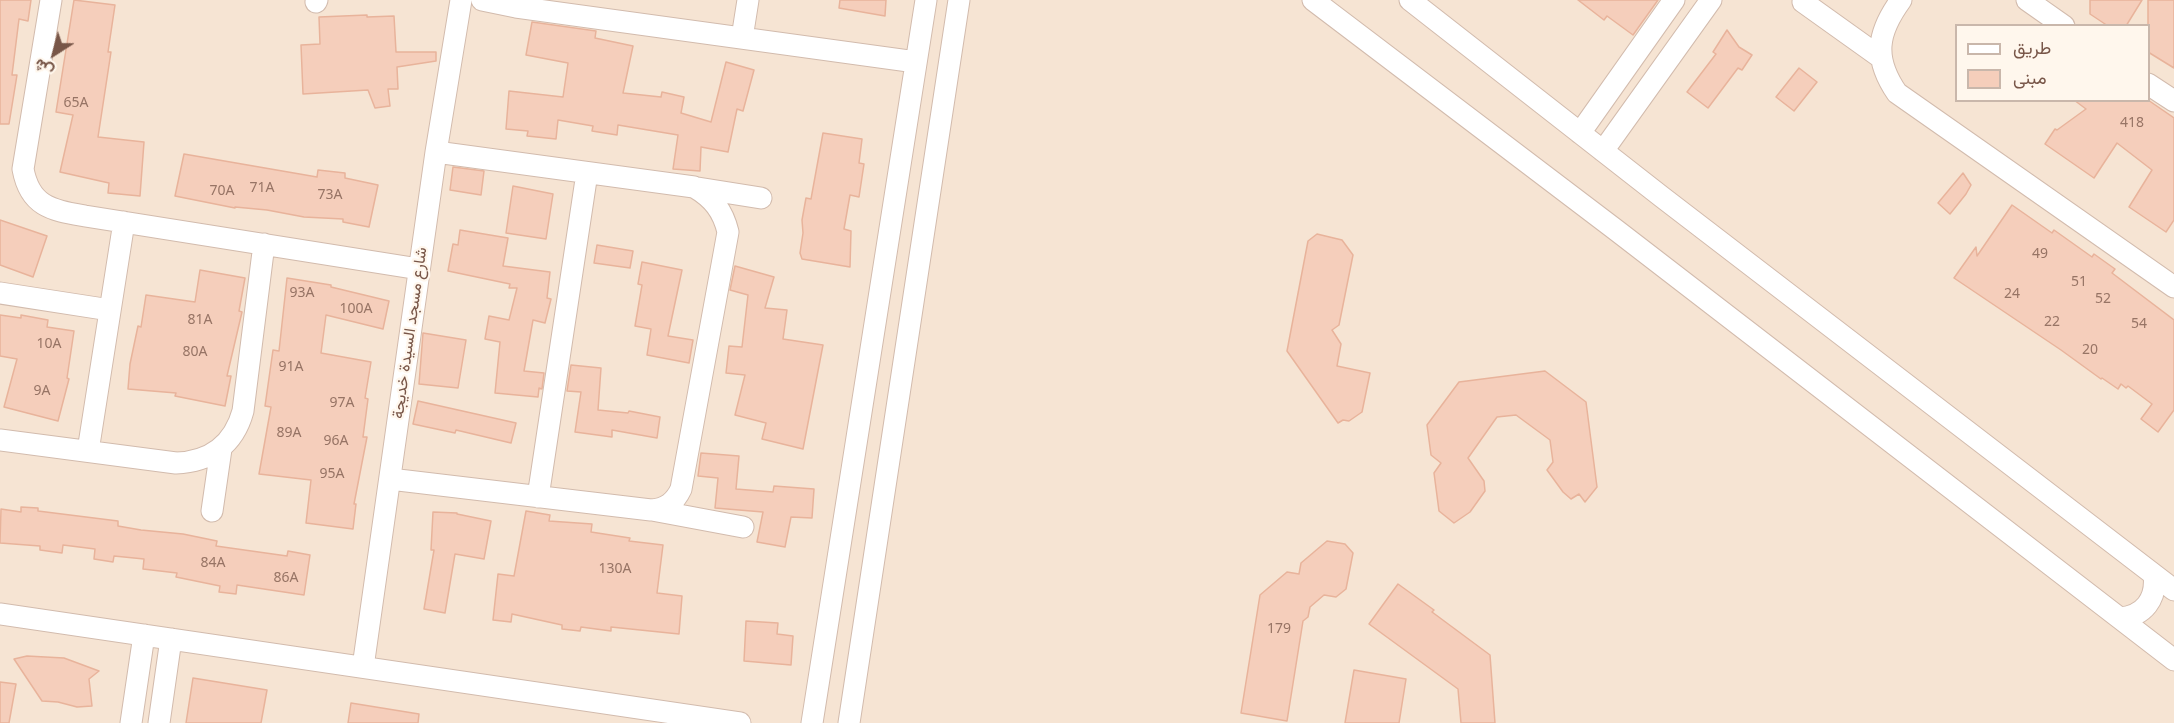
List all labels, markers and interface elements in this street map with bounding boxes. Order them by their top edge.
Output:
north arrow [24,24,84,84]
legend [1955,24,2150,102]
text: طريق [2013,35,2051,59]
text: ش [29,54,58,83]
text: مبنى [2013,65,2047,89]
house number: 65A [64,95,88,111]
house number: 418 [2120,115,2144,131]
house number: 71A [250,180,274,196]
house number: 70A [210,183,234,199]
house number: 73A [318,187,342,203]
street label: شارع مسجد السيدة خديجة [388,246,432,420]
house number: 49 [2032,246,2048,262]
house number: 51 [2071,274,2087,290]
house number: 93A [290,285,314,301]
house number: 24 [2004,286,2020,302]
house number: 52 [2095,291,2111,307]
house number: 100A [340,301,372,317]
house number: 81A [188,312,212,328]
house number: 22 [2044,314,2060,330]
house number: 54 [2131,316,2147,332]
house number: 10A [37,336,61,352]
house number: 20 [2082,342,2098,358]
house number: 80A [183,344,207,360]
house number: 91A [279,359,303,375]
house number: 9A [34,383,50,399]
house number: 97A [330,395,354,411]
house number: 89A [277,425,301,441]
house number: 96A [324,433,348,449]
house number: 95A [320,466,344,482]
house number: 84A [201,555,225,571]
house number: 130A [599,561,631,577]
house number: 86A [274,570,298,586]
house number: 179 [1267,621,1291,637]

